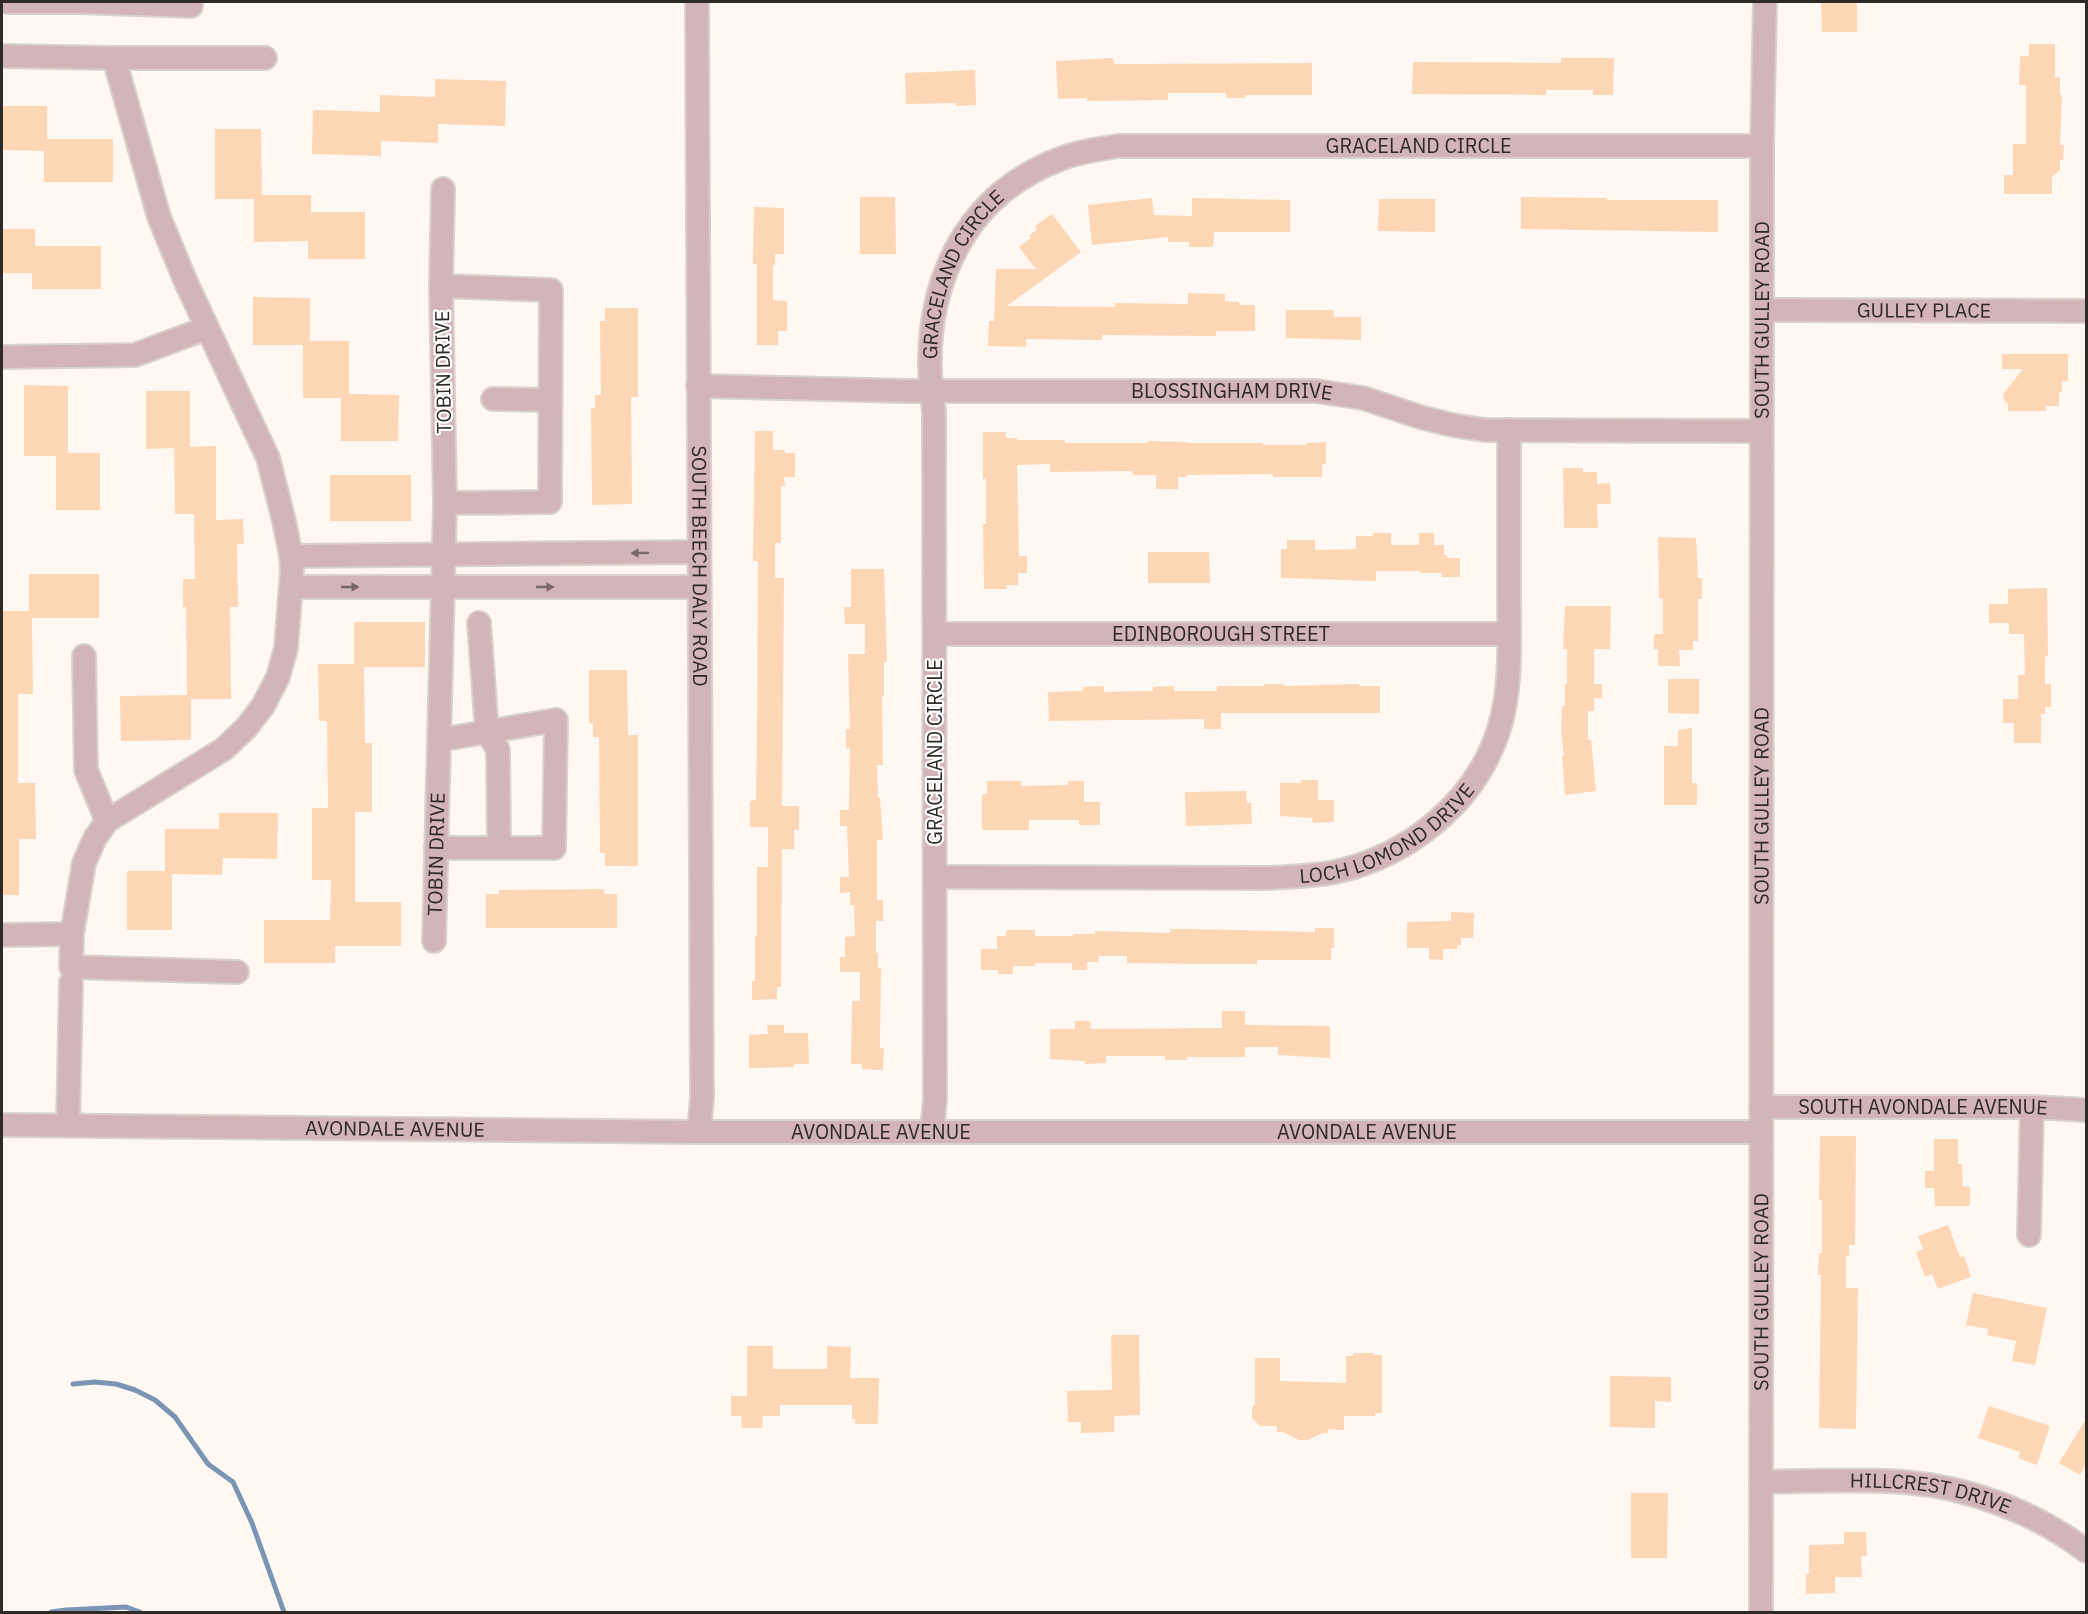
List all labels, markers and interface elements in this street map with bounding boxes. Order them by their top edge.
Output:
street label: GRACELAND CIRCLE [1326,132,1512,159]
street label: GRACELAND CIRCLE [916,183,1009,360]
street label: SOUTH GULLEY ROAD [1748,221,1775,419]
street label: GULLEY PLACE [1857,296,1991,324]
street label: TOBIN DRIVE [428,310,457,434]
street label: BLOSSINGHAM DRIVE [1131,377,1335,406]
street label: SOUTH BEECH DALY ROAD [686,445,714,687]
one-way arrow [631,548,650,558]
one-way arrow [340,582,359,592]
one-way arrow [535,582,554,592]
street label: EDINBOROUGH STREET [1112,620,1330,647]
street label: GRACELAND CIRCLE [921,659,948,845]
street label: SOUTH GULLEY ROAD [1747,707,1775,905]
street label: LOCH LOMOND DRIVE [1298,777,1480,889]
street label: TOBIN DRIVE [421,792,451,916]
street label: SOUTH AVONDALE AVENUE [1798,1093,2049,1121]
street label: AVONDALE AVENUE [305,1114,485,1143]
street label: AVONDALE AVENUE [791,1118,971,1145]
street label: AVONDALE AVENUE [1277,1118,1457,1145]
street label: SOUTH GULLEY ROAD [1747,1193,1774,1391]
street label: HILLCREST DRIVE [1850,1466,2016,1520]

